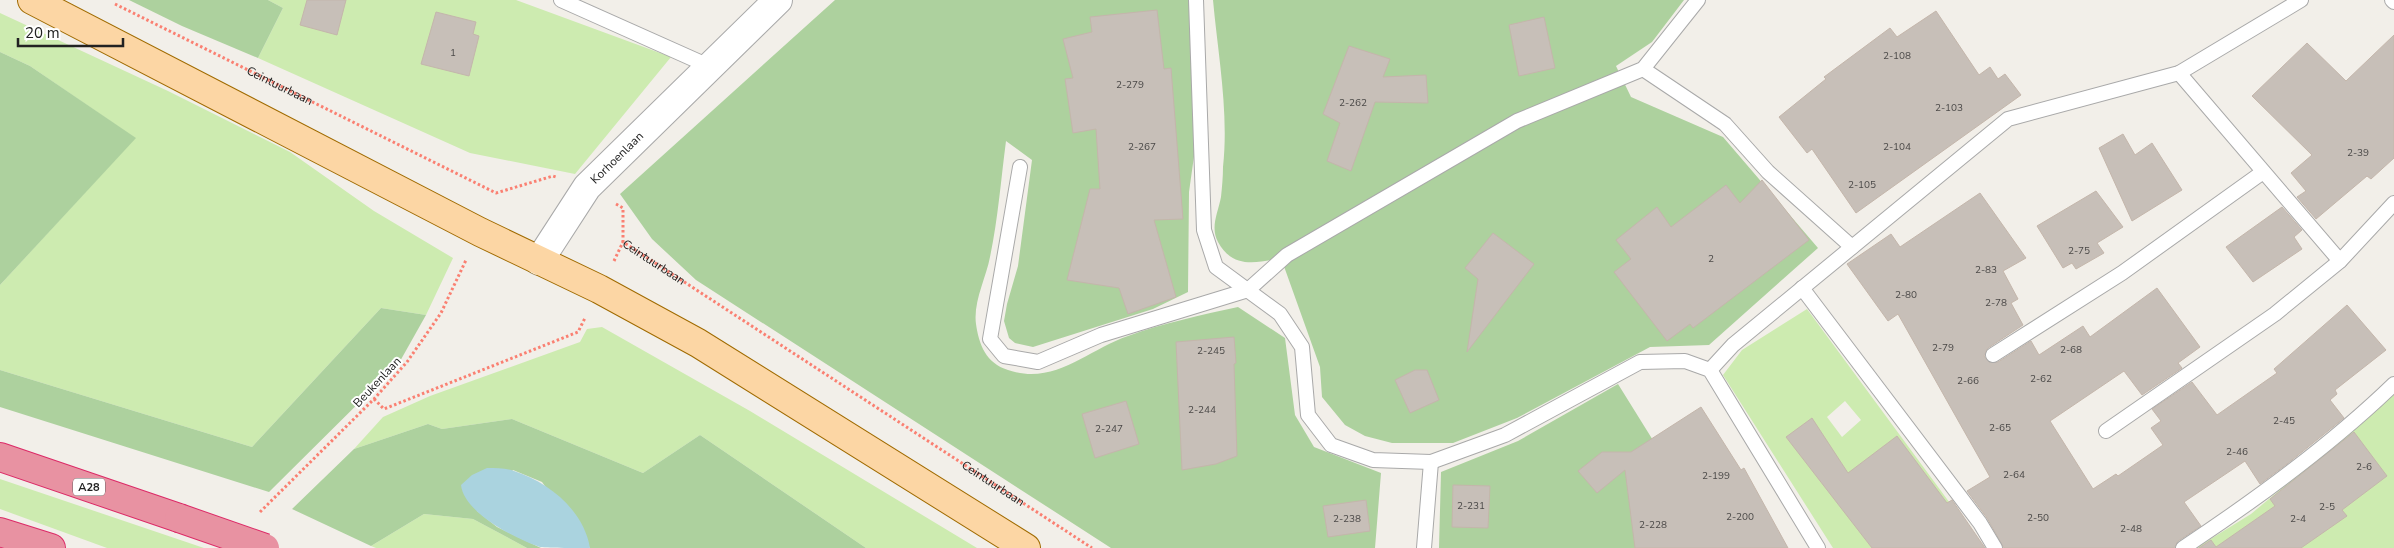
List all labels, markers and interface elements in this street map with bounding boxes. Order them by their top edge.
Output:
scale bar [18,15,122,47]
text: 20 m [25,23,60,43]
house number: 1 [450,46,456,60]
house number: 2-108 [1883,49,1911,63]
street label: Ceintuurbaan [244,63,316,109]
house number: 2-279 [1116,78,1144,92]
house number: 2-262 [1339,96,1367,110]
house number: 2-103 [1935,101,1963,115]
street label: Korhoenlaan [587,128,647,187]
house number: 2-267 [1128,140,1156,154]
house number: 2-104 [1883,140,1911,154]
house number: 2-39 [2347,146,2369,160]
house number: 2-105 [1848,178,1876,192]
street label: Ceintuurbaan [619,236,689,289]
house number: 2-75 [2068,244,2090,258]
house number: 2 [1708,252,1714,266]
house number: 2-83 [1975,263,1997,277]
house number: 2-80 [1895,288,1917,302]
house number: 2-78 [1985,296,2007,310]
house number: 2-79 [1932,341,1954,355]
house number: 2-68 [2060,343,2082,357]
house number: 2-245 [1197,344,1225,358]
street label: Beukenlaan [350,353,404,411]
house number: 2-62 [2030,372,2052,386]
house number: 2-66 [1957,374,1979,388]
house number: 2-244 [1188,403,1216,417]
house number: 2-45 [2273,414,2295,428]
house number: 2-65 [1989,421,2011,435]
house number: 2-247 [1095,422,1123,436]
house number: 2-46 [2226,445,2248,459]
street label: Ceintuurbaan [959,457,1028,510]
house number: 2-6 [2356,460,2372,474]
house number: 2-64 [2003,468,2025,482]
house number: 2-199 [1702,469,1730,483]
road number: A28 [73,478,105,496]
house number: 2-231 [1457,499,1485,513]
house number: 2-5 [2319,500,2335,514]
house number: 2-200 [1726,510,1754,524]
house number: 2-50 [2027,511,2049,525]
house number: 2-238 [1333,512,1361,526]
house number: 2-4 [2290,512,2306,526]
house number: 2-228 [1639,518,1667,532]
house number: 2-48 [2120,522,2142,536]

